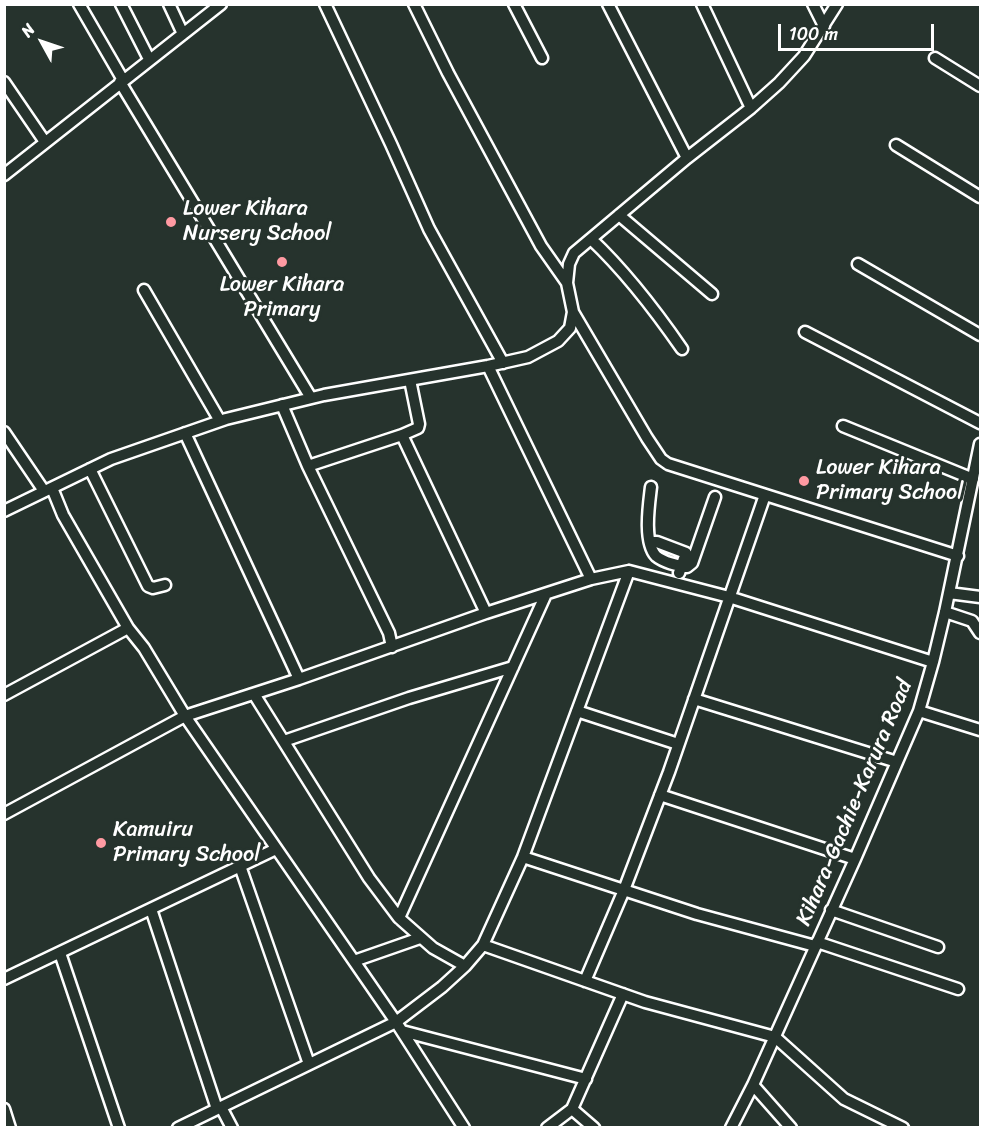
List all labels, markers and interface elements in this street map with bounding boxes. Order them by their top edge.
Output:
north arrow [12,12,72,72]
scale bar [781,12,937,50]
text: N [13,17,43,44]
text: 100 m [789,18,838,50]
place label: Lower Kihara Nursery School [183,196,332,248]
marker: Lower Kihara Nursery School [164,215,178,229]
marker: Lower Kihara Primary [275,255,289,269]
place label: Lower Kihara Primary [220,272,344,324]
place label: Lower Kihara Primary School [816,455,963,506]
marker: Lower Kihara Primary School [797,474,811,488]
street label: Kihara-Gachie-Karura Road [791,676,919,930]
place label: Kamuiru Primary School [113,817,260,868]
marker: Kamuiru Primary School [94,836,108,850]

